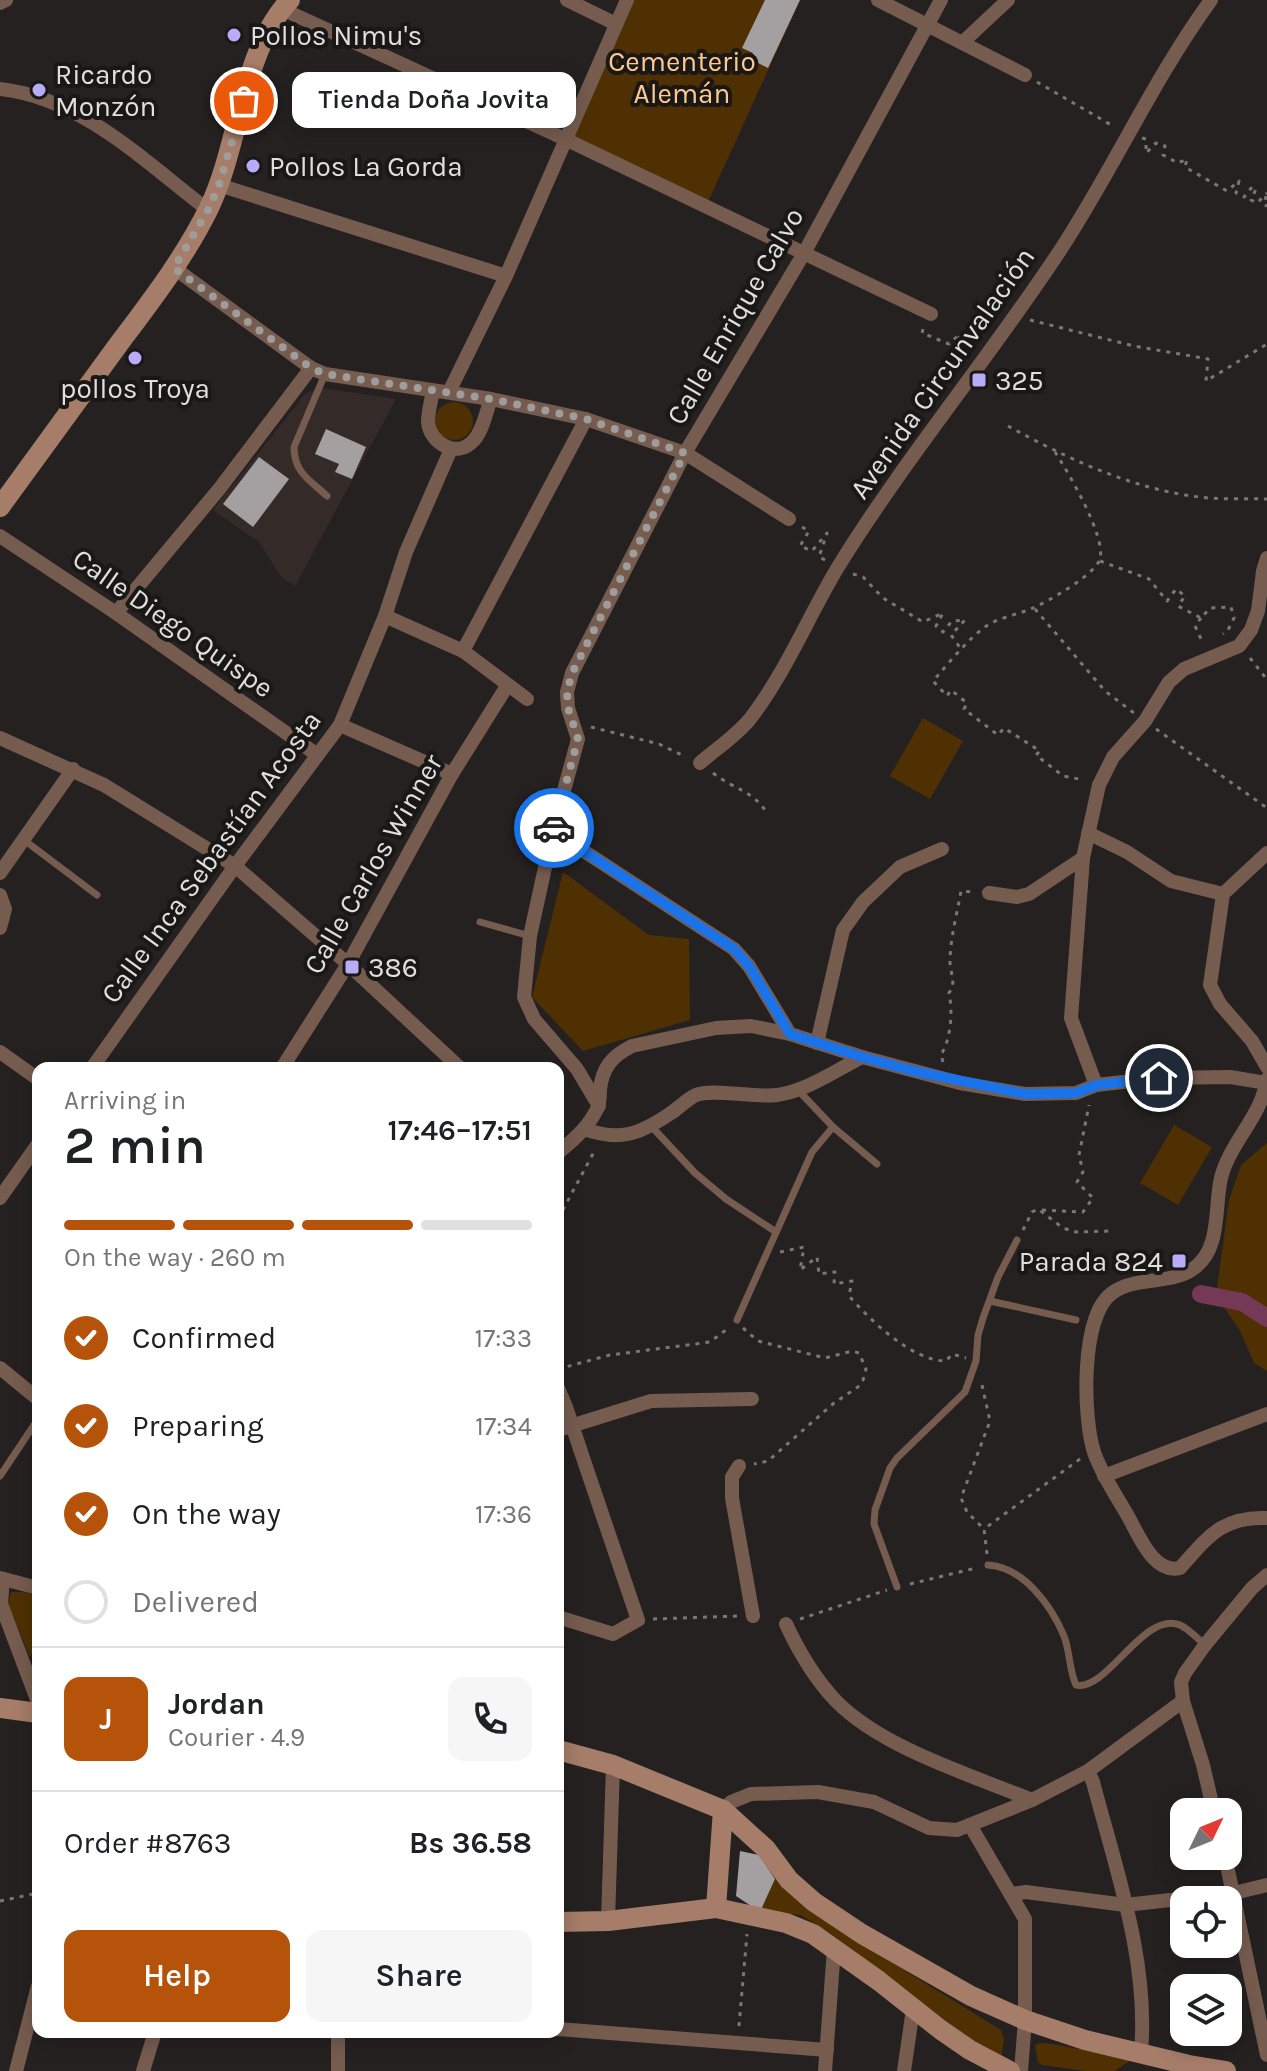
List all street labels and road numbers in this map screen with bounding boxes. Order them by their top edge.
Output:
street label: Calle Enrique Calvo [660,202,810,430]
street label: Avenida Circunvalación [843,241,1041,505]
street label: Calle Diego Quispe [66,541,280,705]
street label: Calle Inca Sebastían Acosta [94,705,328,1009]
street label: Calle Carlos Winner [297,748,450,980]

